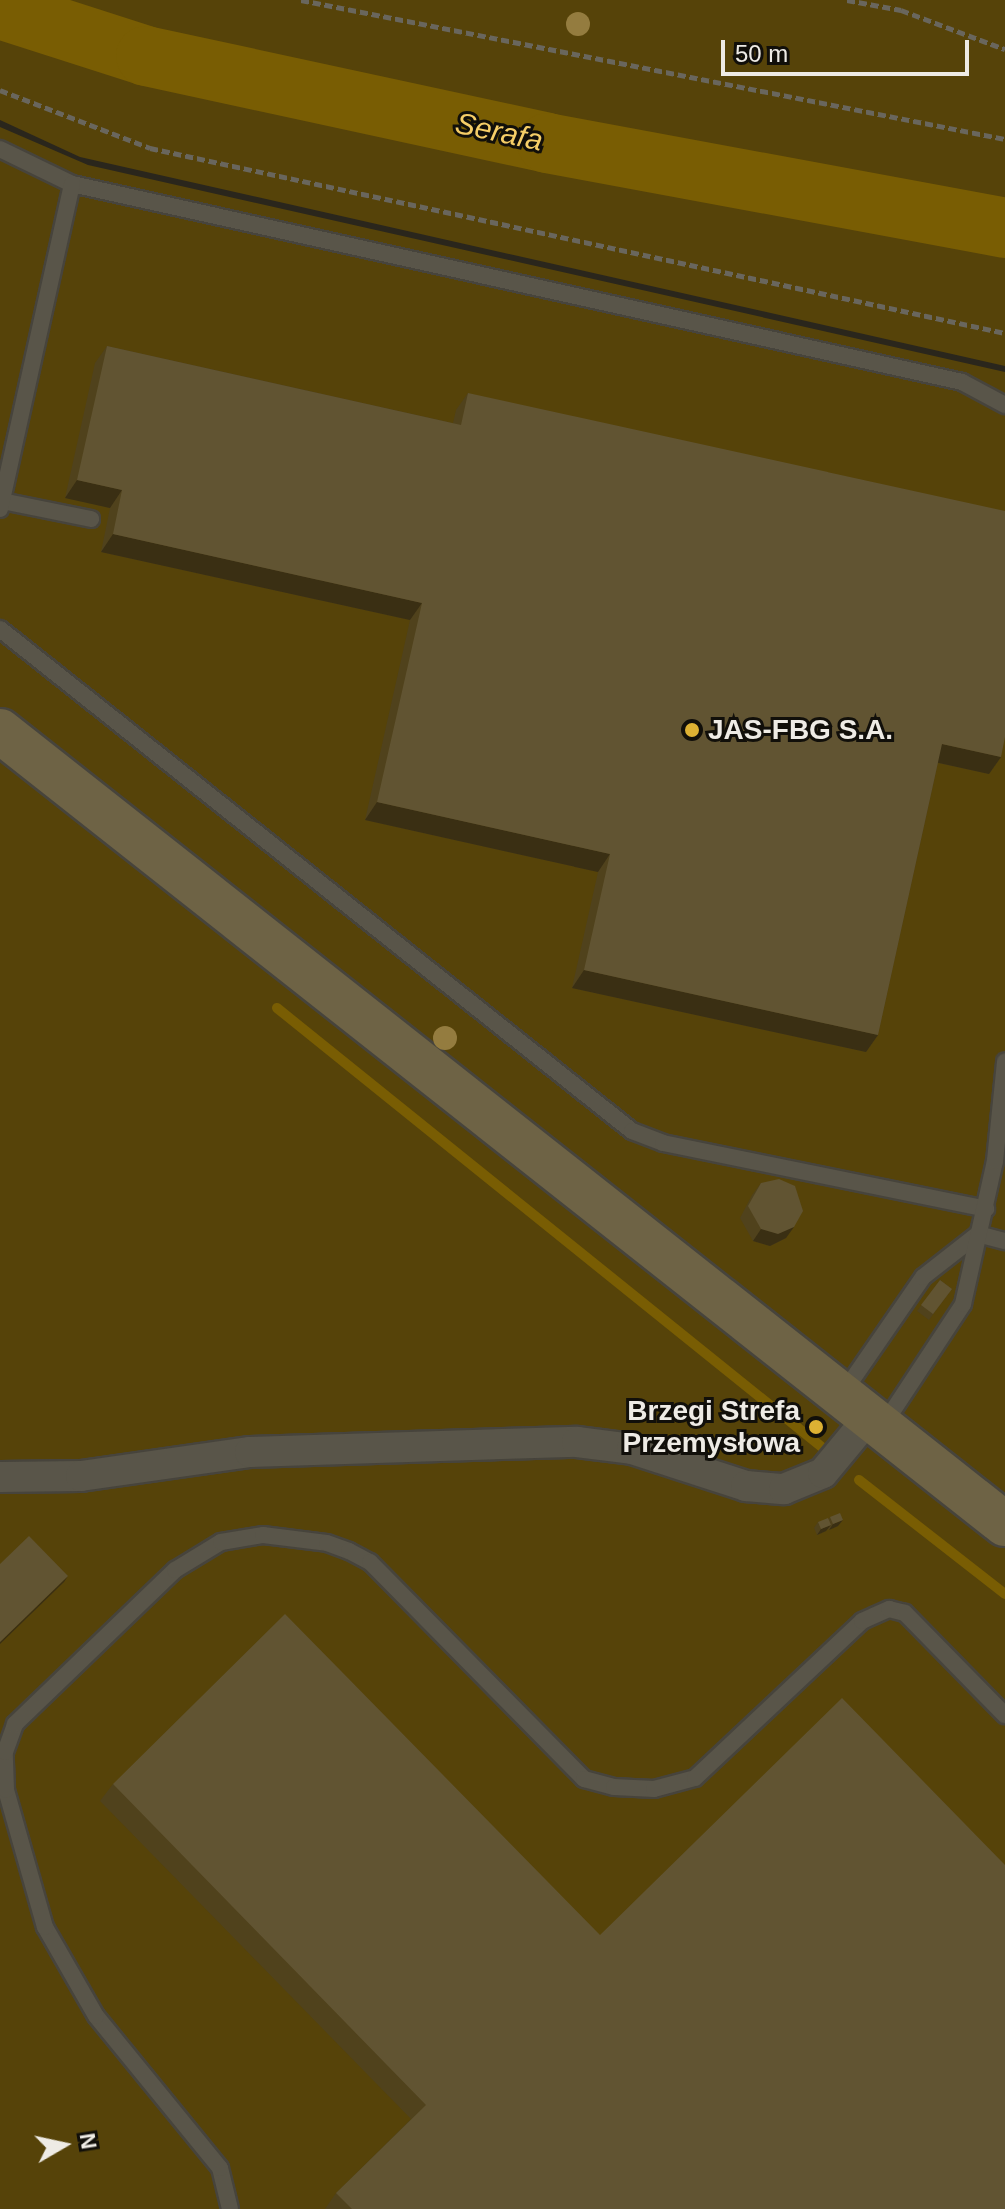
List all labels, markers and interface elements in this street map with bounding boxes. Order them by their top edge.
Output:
scale bar [725,24,973,74]
text: 50 m [735,40,788,67]
water label: Serafa [452,105,546,159]
place label: JAS-FBG S.A. [708,713,893,747]
marker: JAS-FBG S.A. [683,721,701,739]
place label: Brzegi Strefa Przemysłowa [623,1394,800,1460]
marker: Brzegi Strefa Przemysłowa [807,1418,825,1436]
north arrow [24,2105,104,2185]
text: N [75,2131,102,2151]

